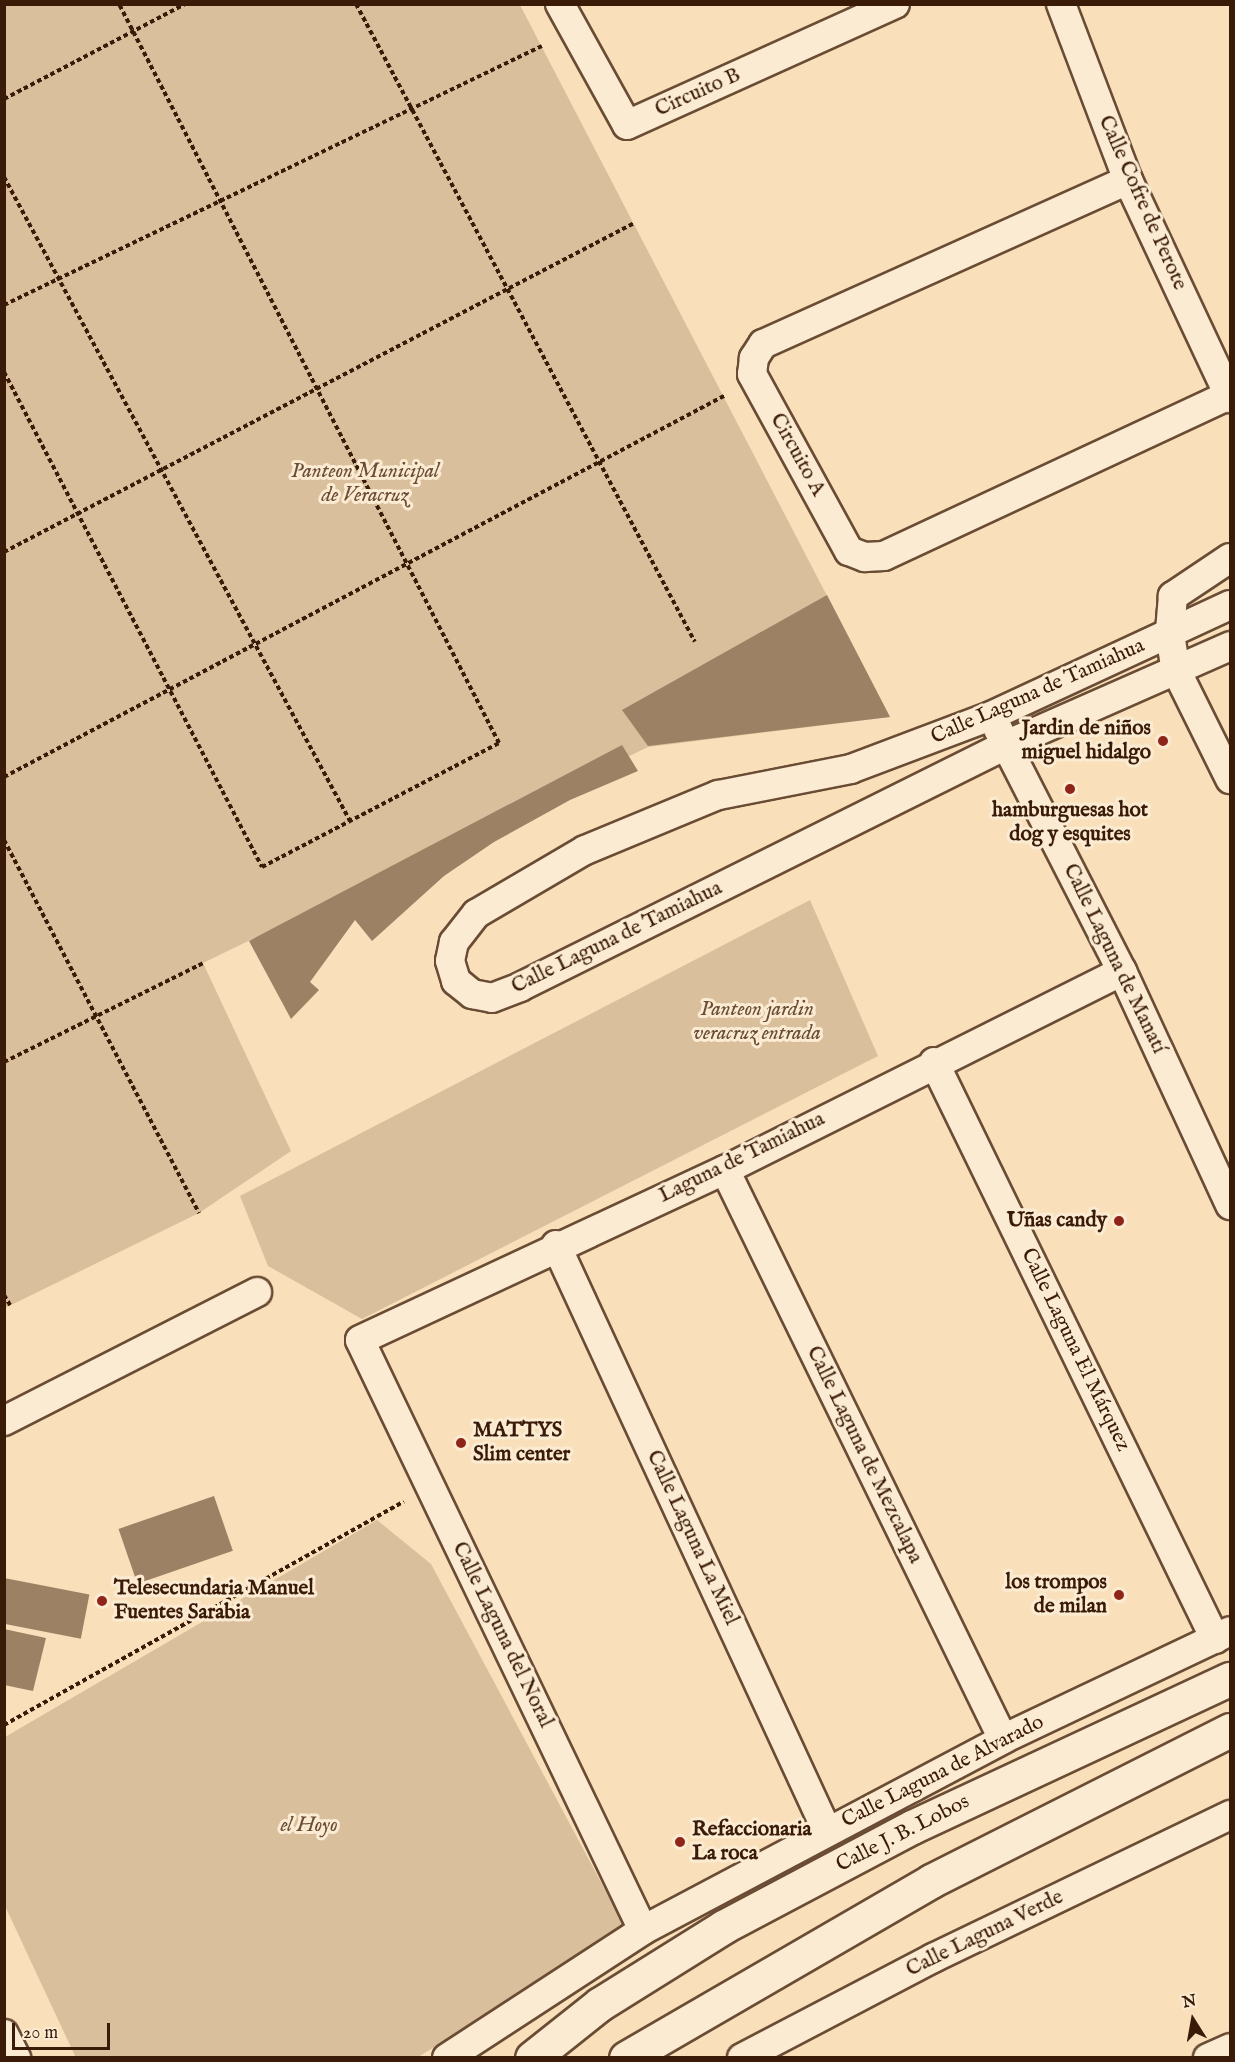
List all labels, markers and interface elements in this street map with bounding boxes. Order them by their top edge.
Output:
street label: Circuito B [651,63,745,123]
street label: Calle Cofre de Perote [1092,112,1192,294]
street label: Circuito A [764,409,830,501]
park label: Panteon Municipal de Veracruz [291,459,439,509]
street label: Calle Laguna de Tamiahua [927,634,1149,750]
place label: Jardin de niños miguel hidalgo [1021,716,1151,766]
marker: Jardin de niños miguel hidalgo [1156,734,1170,748]
marker: hamburguesas hot dog y esquites [1063,782,1077,796]
place label: hamburguesas hot dog y esquites [992,798,1148,848]
street label: Calle Laguna de Manatí [1057,860,1171,1058]
street label: Calle Laguna de Tamiahua [508,876,726,1000]
park label: Panteon jardin veracruz entrada [693,997,821,1047]
street label: Laguna de Tamiahua [655,1107,829,1209]
place label: Uñas candy [1007,1208,1107,1234]
marker: Uñas candy [1112,1214,1126,1228]
street label: Calle Laguna El Márquez [1015,1244,1135,1456]
street label: Calle Laguna de Mezcalapa [800,1342,928,1568]
place label: MATTYS Slim center [473,1418,570,1468]
marker: MATTYS Slim center [454,1436,468,1450]
street label: Calle Laguna La Miel [640,1447,744,1629]
street label: Calle Laguna del Noral [446,1538,558,1732]
place label: los trompos de milan [1006,1570,1107,1620]
place label: Telesecundaria Manuel Fuentes Sarabia [114,1576,314,1626]
marker: los trompos de milan [1112,1588,1126,1602]
marker: Telesecundaria Manuel Fuentes Sarabia [95,1594,109,1608]
street label: Calle Laguna de Alvarado [838,1710,1048,1834]
street label: Calle J. B. Lobos [832,1790,974,1878]
park label: el Hoyo [280,1813,338,1839]
place label: Refaccionaria La roca [692,1817,812,1867]
marker: Refaccionaria La roca [673,1835,687,1849]
street label: Calle Laguna Verde [902,1885,1068,1983]
north arrow [1163,1990,1223,2050]
text: N [1181,1991,1198,2013]
scale bar [15,2011,112,2049]
text: 20 m [23,2022,58,2045]

